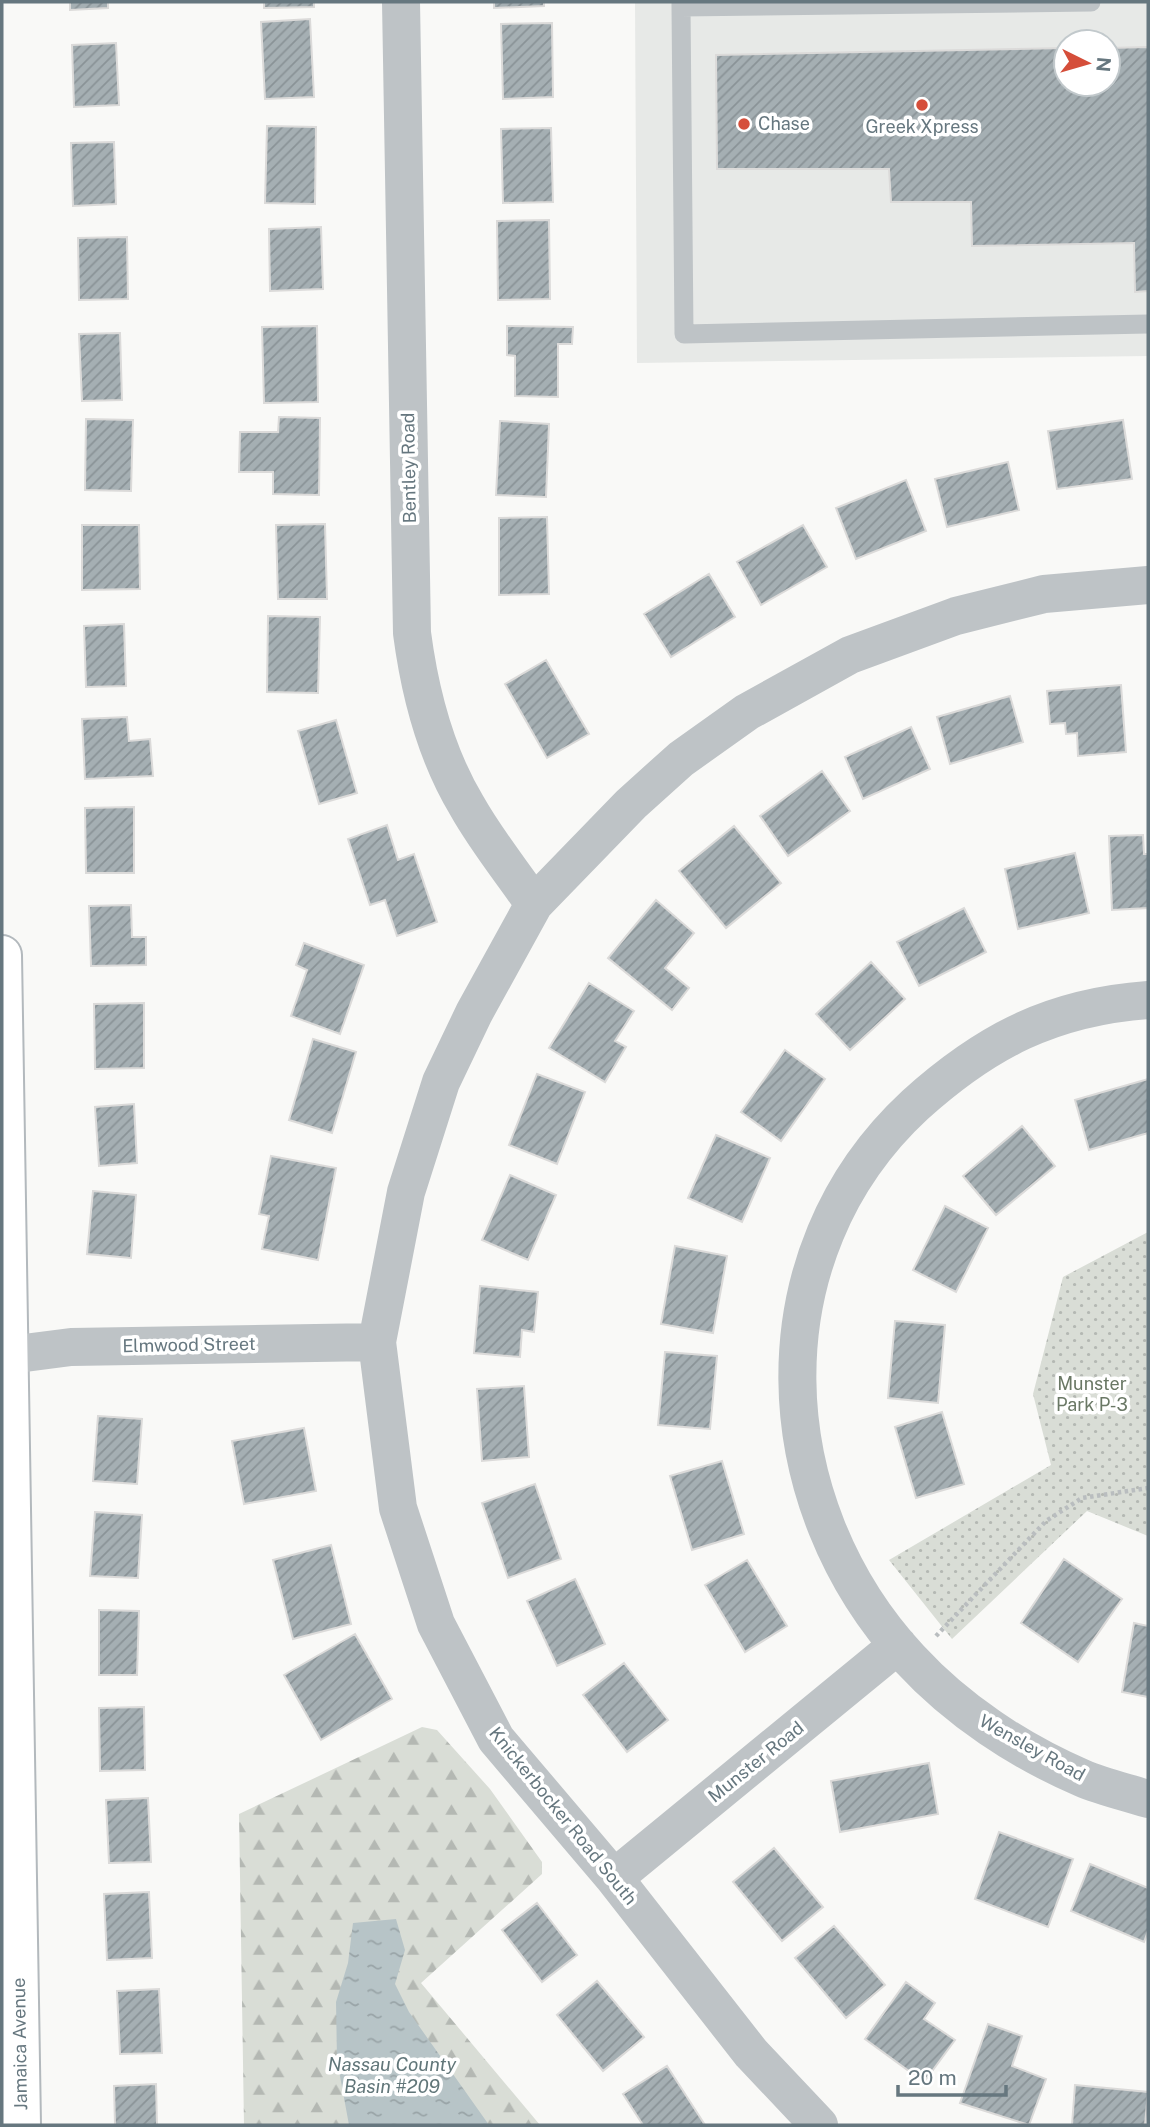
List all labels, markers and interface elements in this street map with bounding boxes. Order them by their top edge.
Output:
north arrow [1052,28,1122,98]
text: N [1092,56,1116,73]
marker: Greek Xpress [914,97,930,113]
place label: Chase [758,113,810,134]
marker: Chase [736,116,752,132]
place label: Greek Xpress [865,116,979,137]
street label: Bentley Road [397,412,420,524]
street label: Elmwood Street [122,1333,256,1356]
park label: Munster Park P-3 [1056,1373,1128,1415]
street label: Wensley Road [976,1710,1089,1785]
street label: Munster Road [704,1717,808,1806]
street label: Knickerbocker Road South [485,1723,642,1909]
street label: Jamaica Avenue [8,1977,31,2111]
water label: Nassau County Basin #209 [328,2053,456,2097]
scale bar [898,2054,1006,2098]
text: 20 m [908,2065,957,2090]

